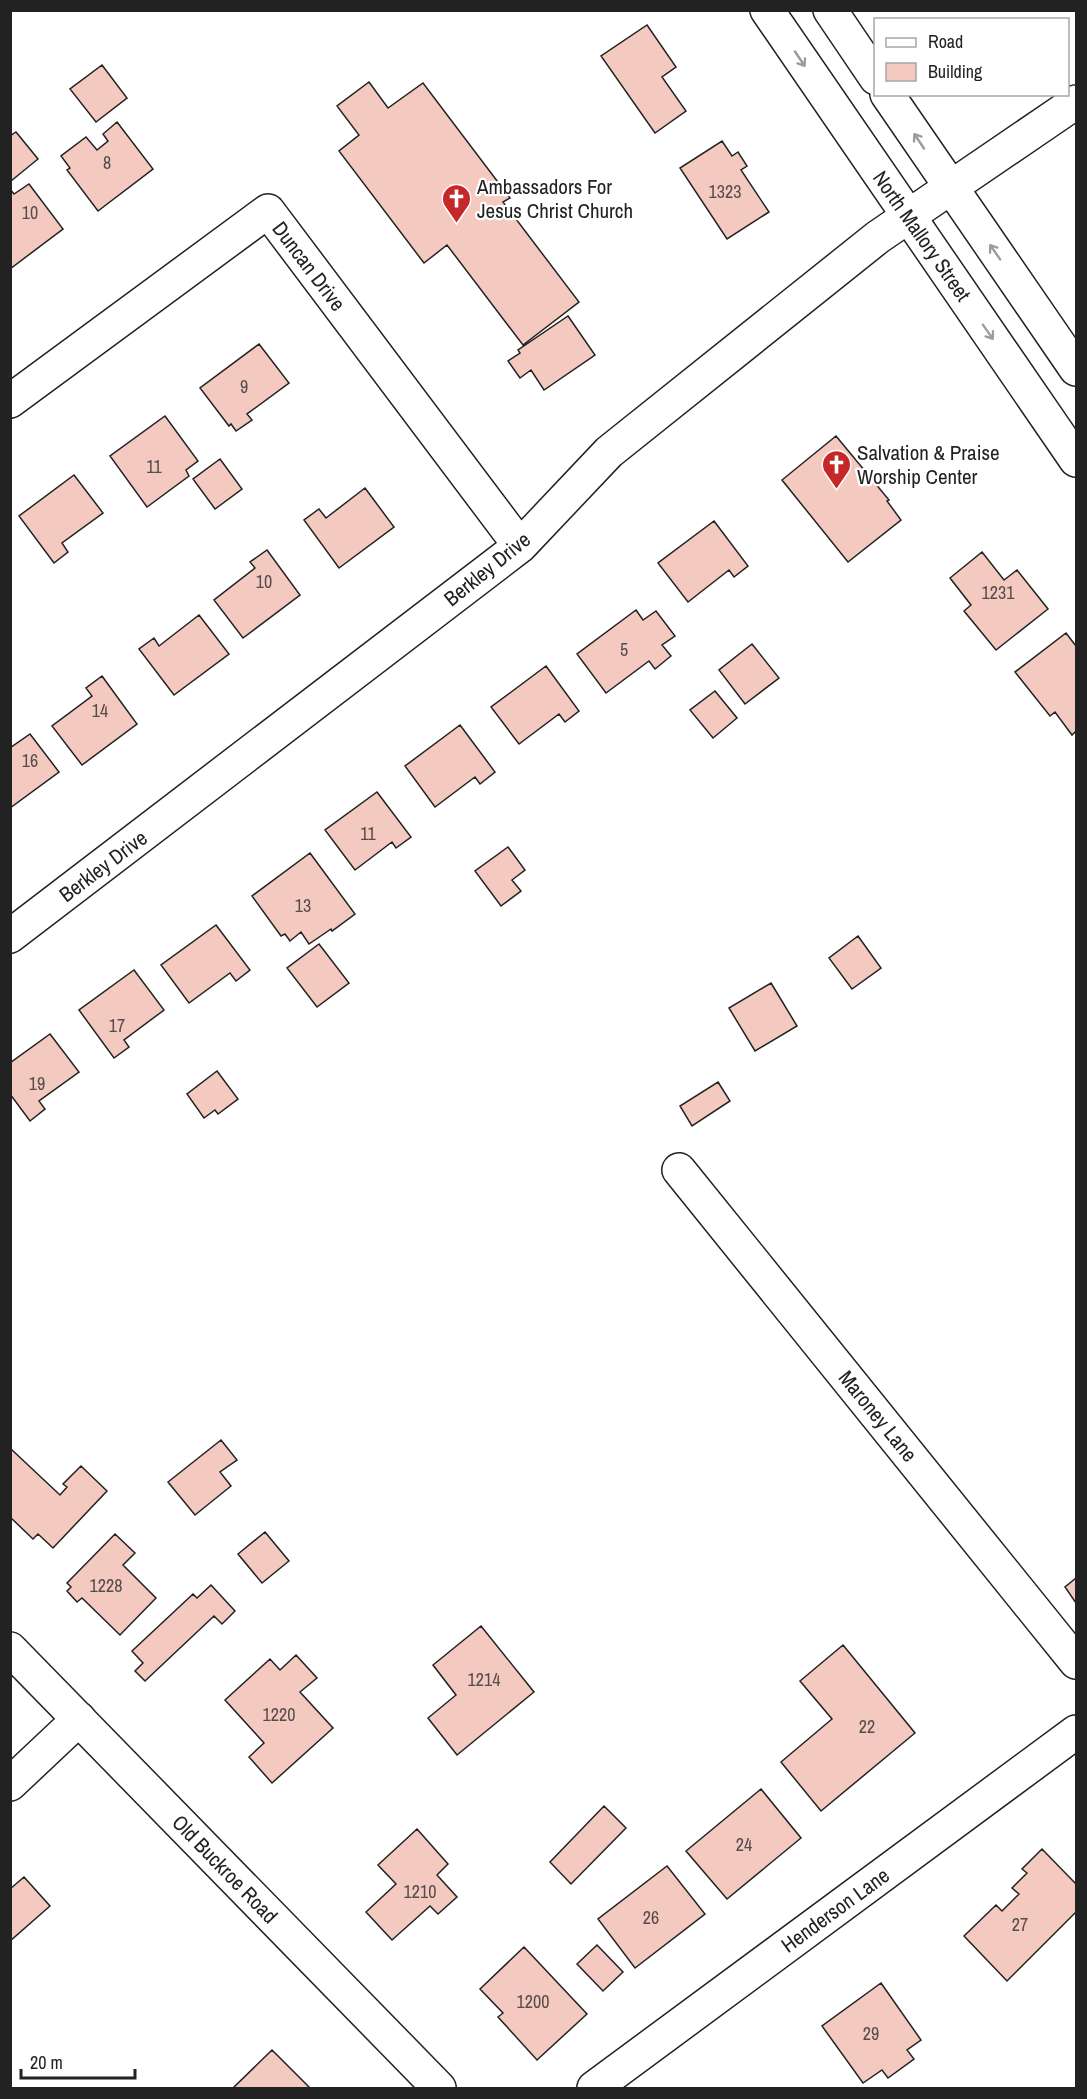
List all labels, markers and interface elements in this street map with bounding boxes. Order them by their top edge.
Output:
legend [874,18,1069,96]
text: Road [928,29,963,54]
one-way arrow [794,50,806,66]
text: Building [928,59,983,84]
one-way arrow [913,133,925,150]
house number: 8 [103,150,111,175]
street label: North Mallory Street [866,165,978,307]
place label: Ambassadors For Jesus Christ Church [476,172,633,225]
house number: 1323 [709,179,741,204]
church icon: Ambassadors For Jesus Christ Church [440,182,472,224]
house number: 10 [22,200,38,225]
street label: Duncan Drive [266,215,352,317]
one-way arrow [989,245,1001,261]
one-way arrow [982,324,994,340]
house number: 9 [240,374,248,399]
place label: Salvation & Praise Worship Center [857,438,1000,491]
church icon: Salvation & Praise Worship Center [820,448,852,490]
house number: 11 [146,454,162,479]
street label: Berkley Drive [438,525,536,613]
house number: 10 [256,569,272,594]
house number: 1231 [982,580,1015,605]
house number: 5 [620,637,628,662]
house number: 14 [92,698,108,723]
house number: 16 [22,748,38,773]
house number: 11 [360,821,376,846]
street label: Berkley Drive [53,823,153,909]
house number: 13 [295,893,311,918]
house number: 17 [109,1013,125,1038]
house number: 19 [29,1071,45,1096]
street label: Maroney Lane [832,1364,924,1468]
house number: 1228 [90,1573,122,1598]
house number: 1214 [468,1667,500,1692]
house number: 1220 [263,1702,295,1727]
house number: 22 [859,1714,875,1739]
street label: Old Buckroe Road [166,1808,284,1930]
house number: 24 [736,1832,752,1857]
street label: Henderson Lane [775,1861,895,1959]
house number: 1210 [404,1879,436,1904]
house number: 26 [643,1905,659,1930]
house number: 27 [1012,1912,1028,1937]
house number: 1200 [517,1989,549,2014]
house number: 29 [863,2021,879,2046]
scale bar [21,2042,135,2080]
text: 20 m [30,2050,63,2075]

